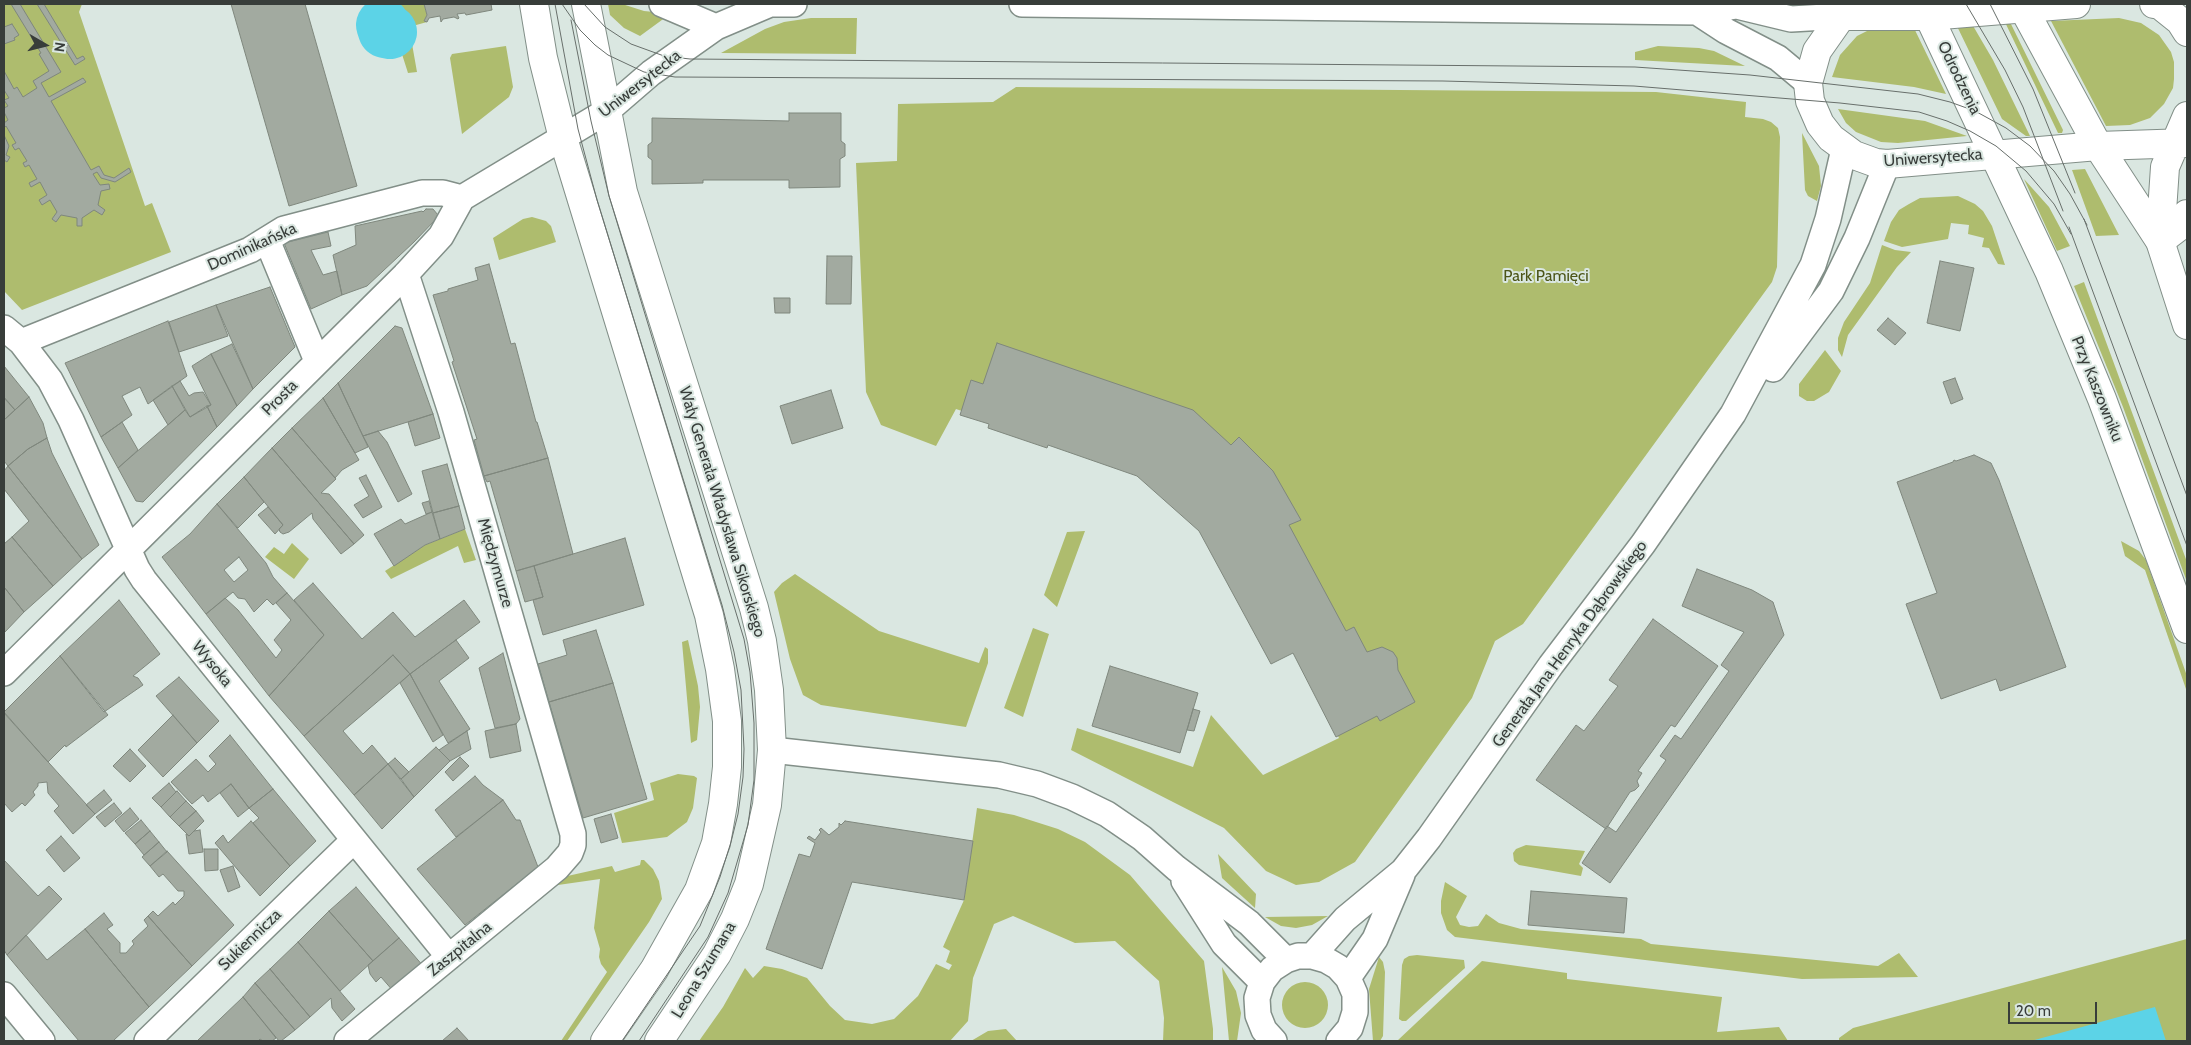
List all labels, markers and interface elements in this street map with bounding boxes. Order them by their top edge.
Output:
north arrow [20,20,70,70]
street label: Odrodzenia [1933,38,1985,118]
text: N [50,41,69,53]
street label: Uniwersytecka [595,46,685,122]
street label: Uniwersytecka [1883,145,1983,171]
street label: Dominikańska [205,219,299,275]
park label: Park Pamięci [1503,266,1589,286]
street label: Przy Kaszowniku [2067,333,2127,445]
street label: Prosta [258,376,302,420]
street label: Wały Generała Władysława Sikorskiego [675,384,769,640]
street label: Międzymurze [473,516,517,610]
street label: Generała Jana Henryka Dąbrowskiego [1489,537,1651,751]
street label: Wysoka [188,637,236,691]
street label: Sukiennicza [215,905,285,975]
street label: Zaszpitalna [424,918,496,980]
street label: Leona Szumana [668,919,740,1021]
scale bar [2011,992,2100,1024]
text: 20 m [2016,1002,2051,1020]

